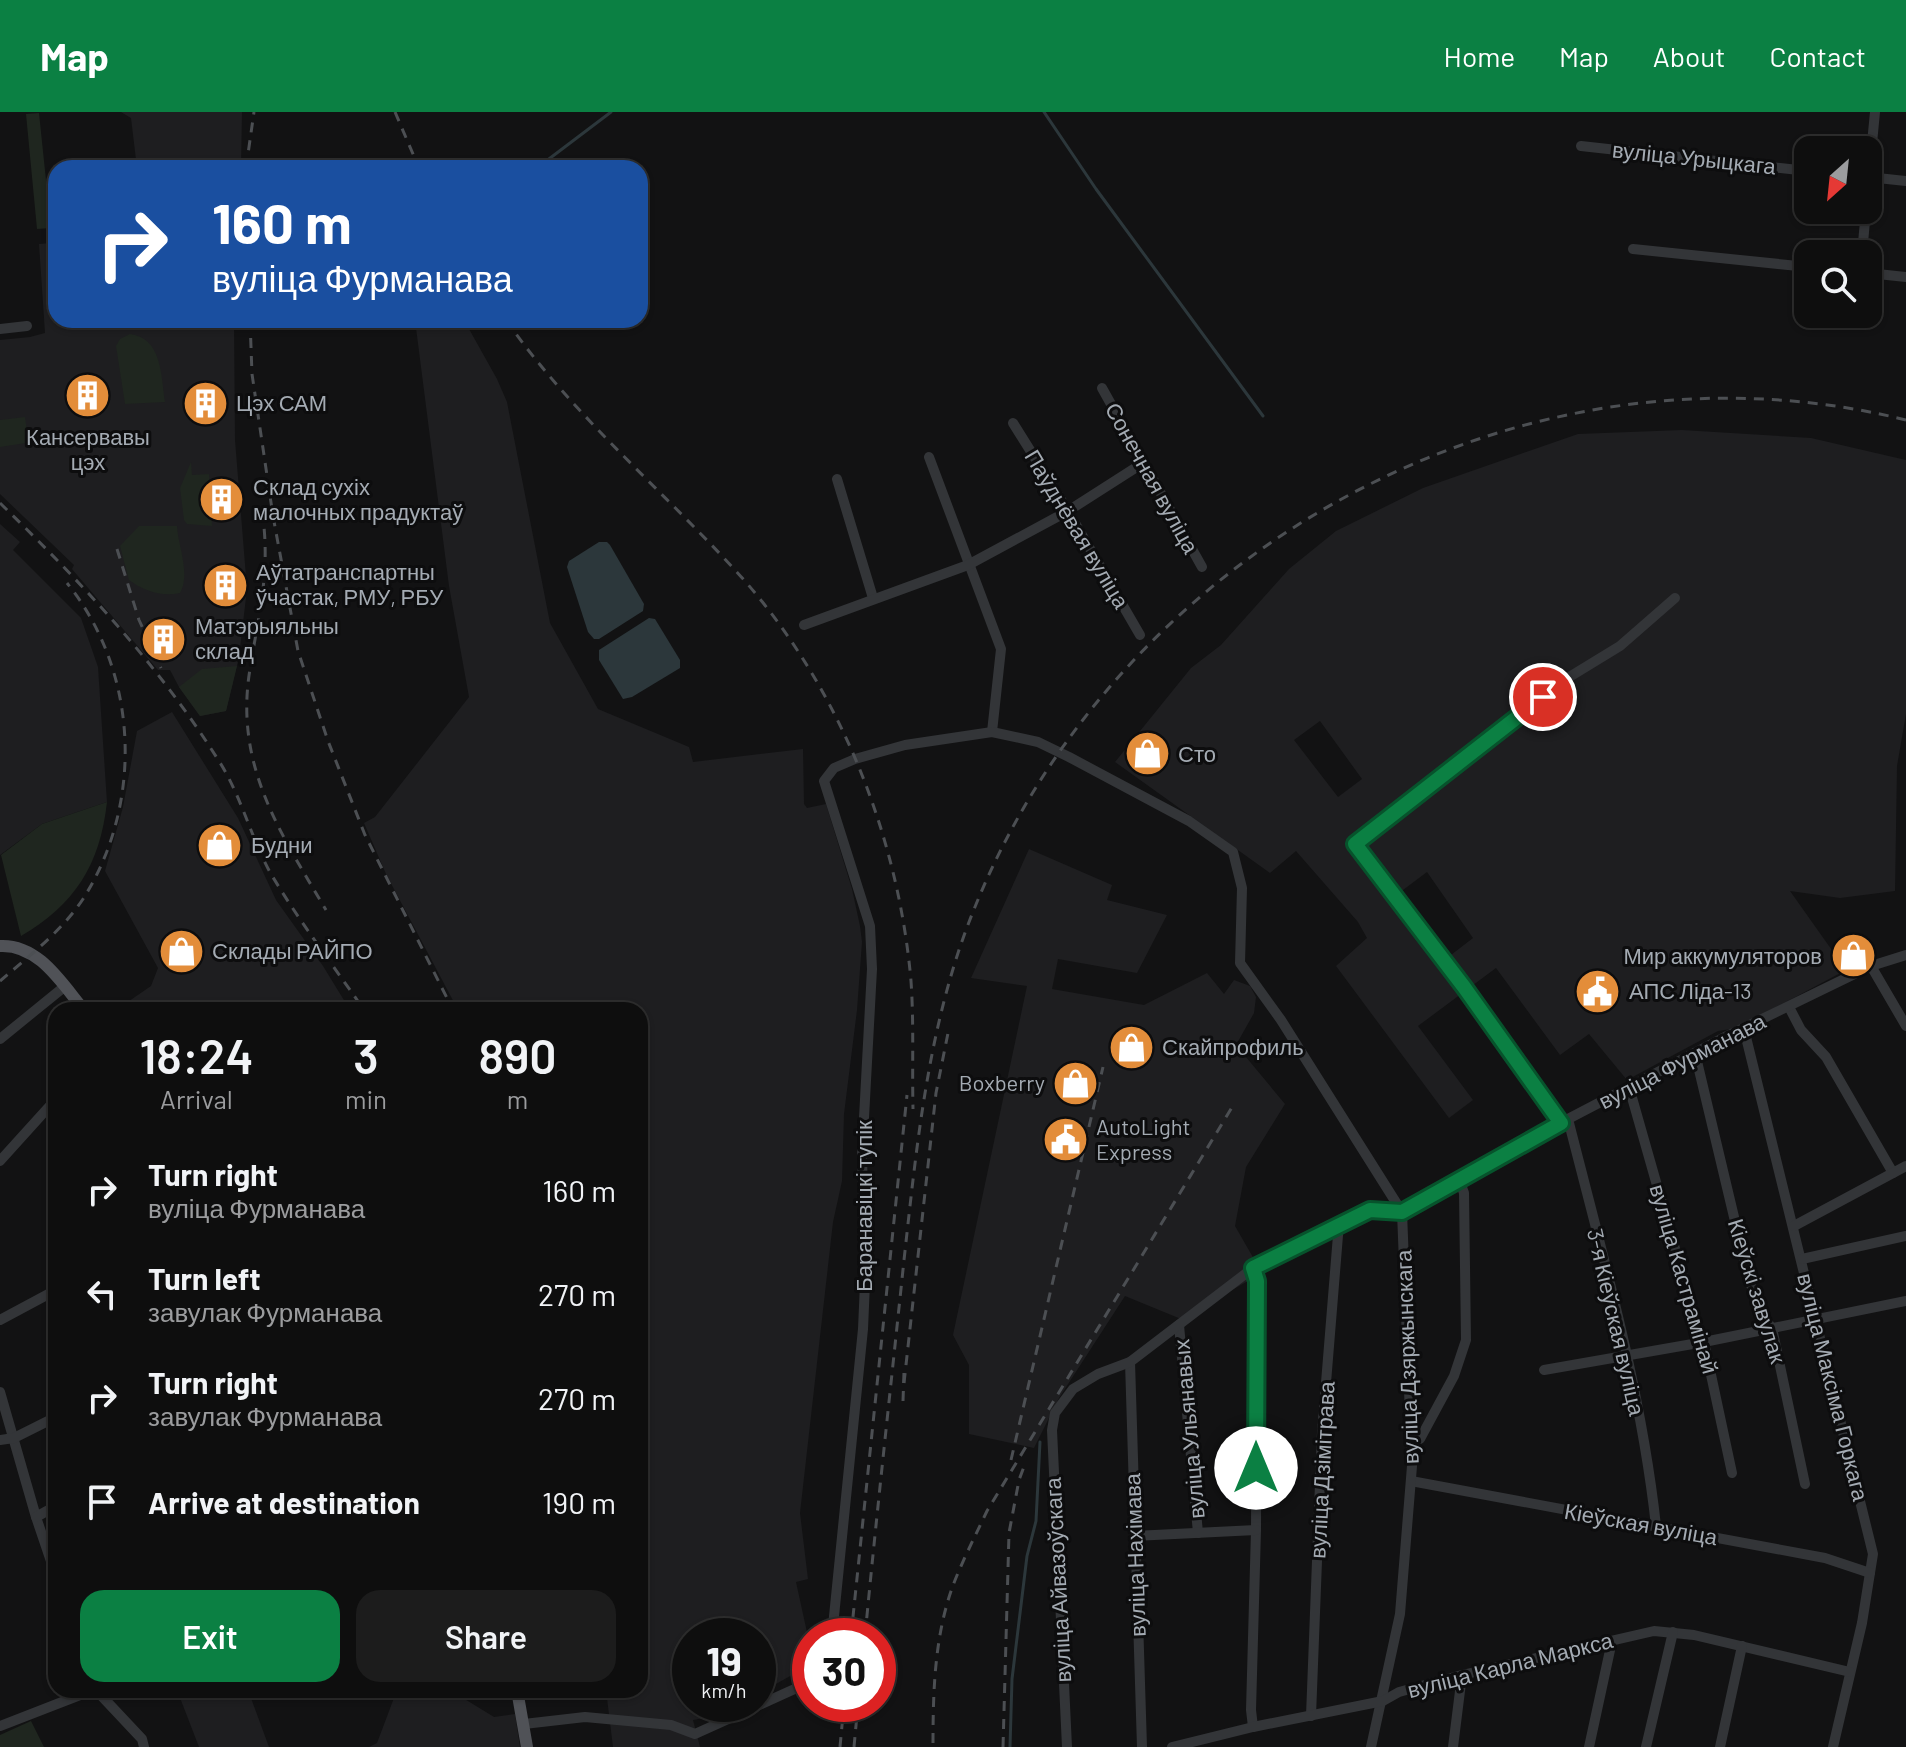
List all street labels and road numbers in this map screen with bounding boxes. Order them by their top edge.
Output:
street label: вуліца Урыцкага [1611,135,1778,180]
street label: Сонечная вуліца [1100,398,1205,559]
street label: Паўднёвая вуліца [1019,444,1136,614]
street label: вуліца Фурманава [1594,1006,1770,1114]
street label: Баранавіцкі тупік [850,1120,877,1292]
street label: вуліца Кастрамінай [1644,1181,1724,1377]
street label: Кіеўскі завулак [1723,1215,1792,1367]
street label: 3-я Кіеўская вуліца [1582,1226,1651,1419]
street label: вуліца Дзяржынскага [1389,1249,1424,1465]
street label: вуліца Максіма Горкага [1792,1270,1875,1504]
street label: вуліца Ульянавых [1167,1338,1210,1520]
street label: вуліца Дзімітрава [1303,1380,1340,1559]
street label: вуліца Нахімава [1118,1472,1151,1637]
street label: вуліца Айвазоўскага [1039,1476,1076,1683]
street label: Кіеўская вуліца [1562,1497,1720,1550]
street label: вуліца Карла Маркса [1404,1626,1616,1703]

